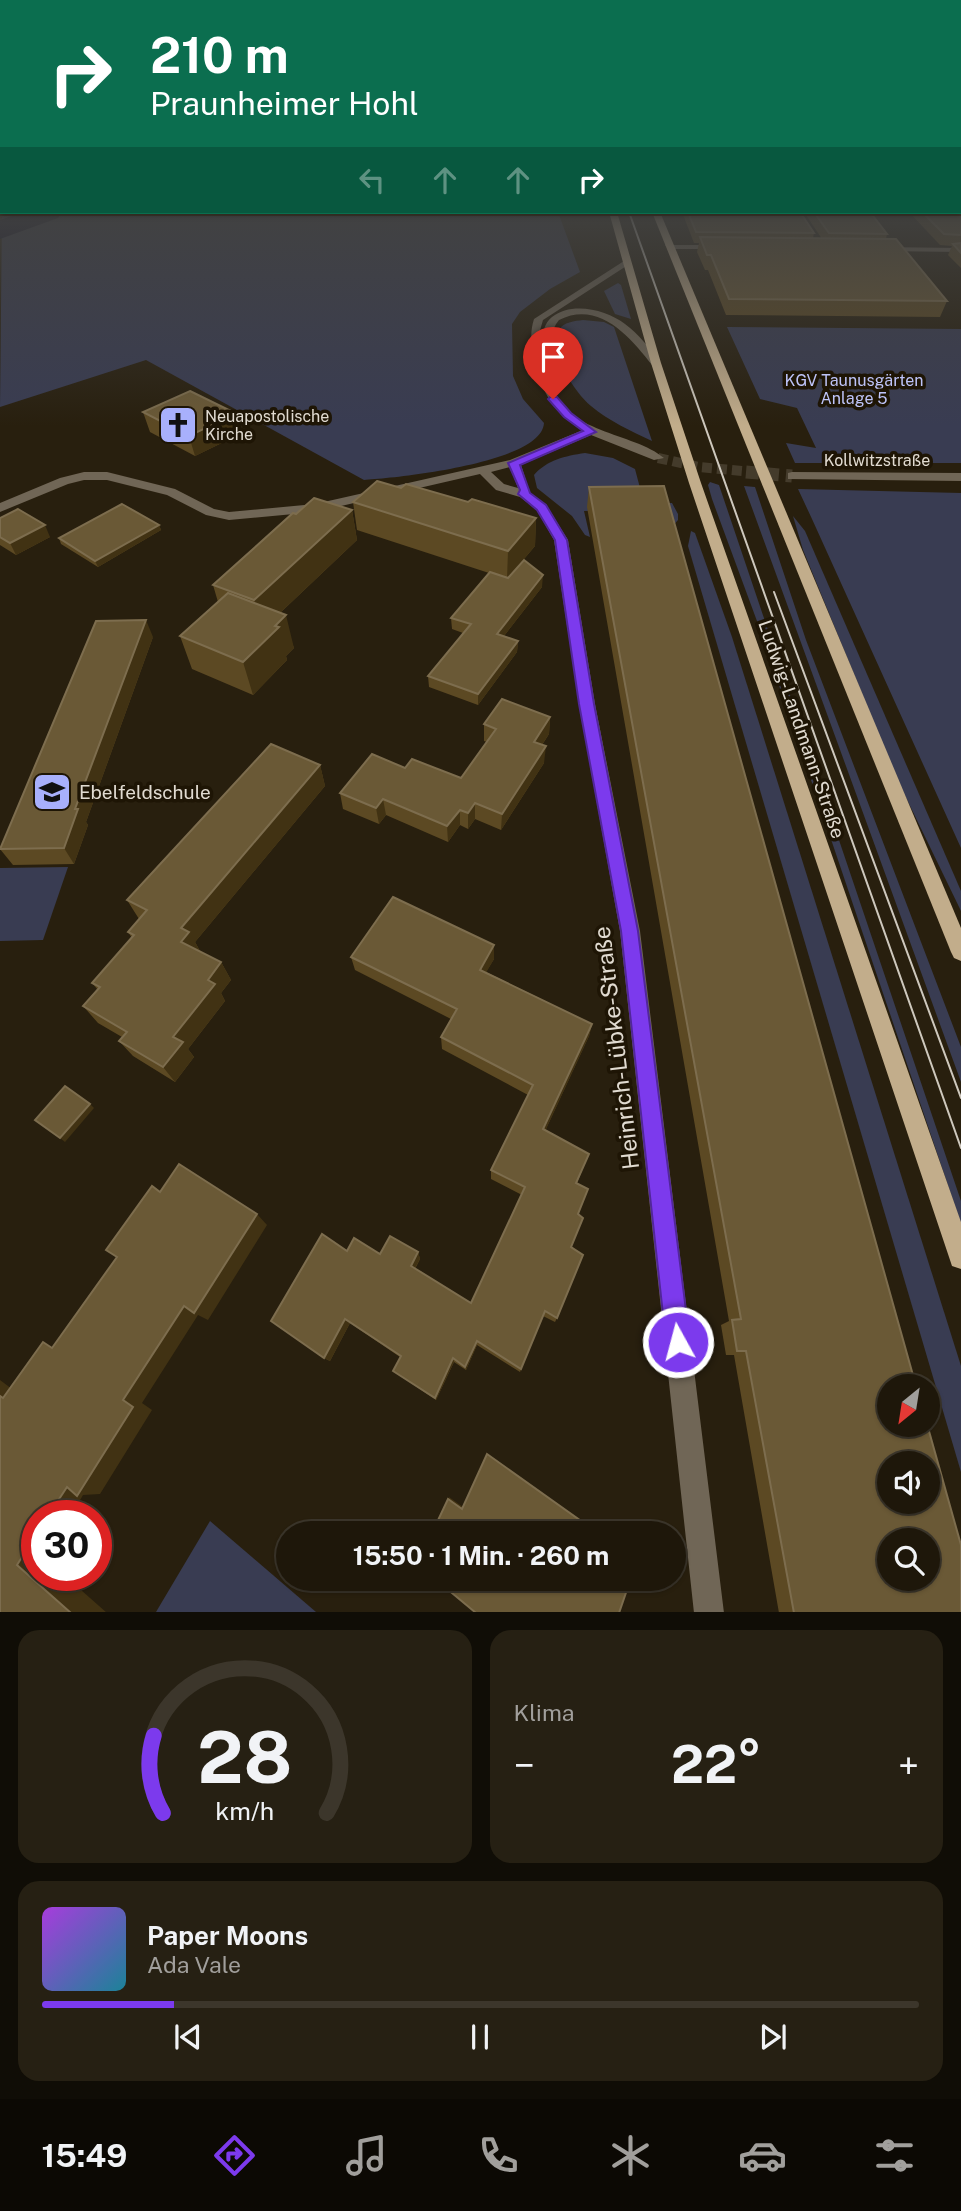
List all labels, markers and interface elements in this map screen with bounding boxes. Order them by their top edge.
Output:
text: 210 m [150,26,289,84]
icon: right [35,28,126,119]
text: Praunheimer Hohl [150,85,419,122]
icon: left [353,161,391,199]
icon: ahead [426,161,464,199]
icon: ahead [499,161,537,199]
icon: right [572,161,610,199]
pin [523,327,583,399]
icon: arrive [534,338,572,376]
park label: KGV Taunusgärten Anlage 5 [785,371,923,408]
church icon: Neuapostolische Kirche [157,404,199,446]
place label: Neuapostolische Kirche [205,407,329,444]
street label: Kollwitzstraße [824,451,930,470]
street label: Ludwig-Landmann-Straße [754,617,850,841]
school or university icon: Ebelfeldschule [31,771,73,813]
place label: Ebelfeldschule [79,781,211,803]
street label: Heinrich-Lübke-Straße [588,925,644,1171]
position arrow [641,1305,715,1379]
north arrow [877,1374,940,1437]
map controls [877,1374,940,1591]
button: sound [877,1451,940,1514]
speed limit sign: 30 [21,1500,112,1591]
button: search [877,1528,940,1591]
text: 15:50 · 1 Min. · 260 m [353,1540,609,1571]
text: Klima [514,1699,574,1726]
text: 28 [197,1714,292,1799]
text: 22° [671,1734,762,1795]
text: − [514,1743,535,1788]
text: + [898,1743,919,1788]
text: km/h [215,1795,274,1825]
text: Paper Moons [147,1920,308,1951]
text: Ada Vale [147,1951,241,1978]
icon: previous [169,2018,207,2056]
icon: pause [461,2018,499,2056]
icon: next [754,2018,792,2056]
icon: directions [210,2131,259,2180]
icon: music [342,2131,391,2180]
icon: phone [474,2131,523,2180]
icon: climate [606,2131,655,2180]
icon: car [738,2131,787,2180]
icon: filters [870,2131,919,2180]
text: 15:49 [42,2137,127,2174]

